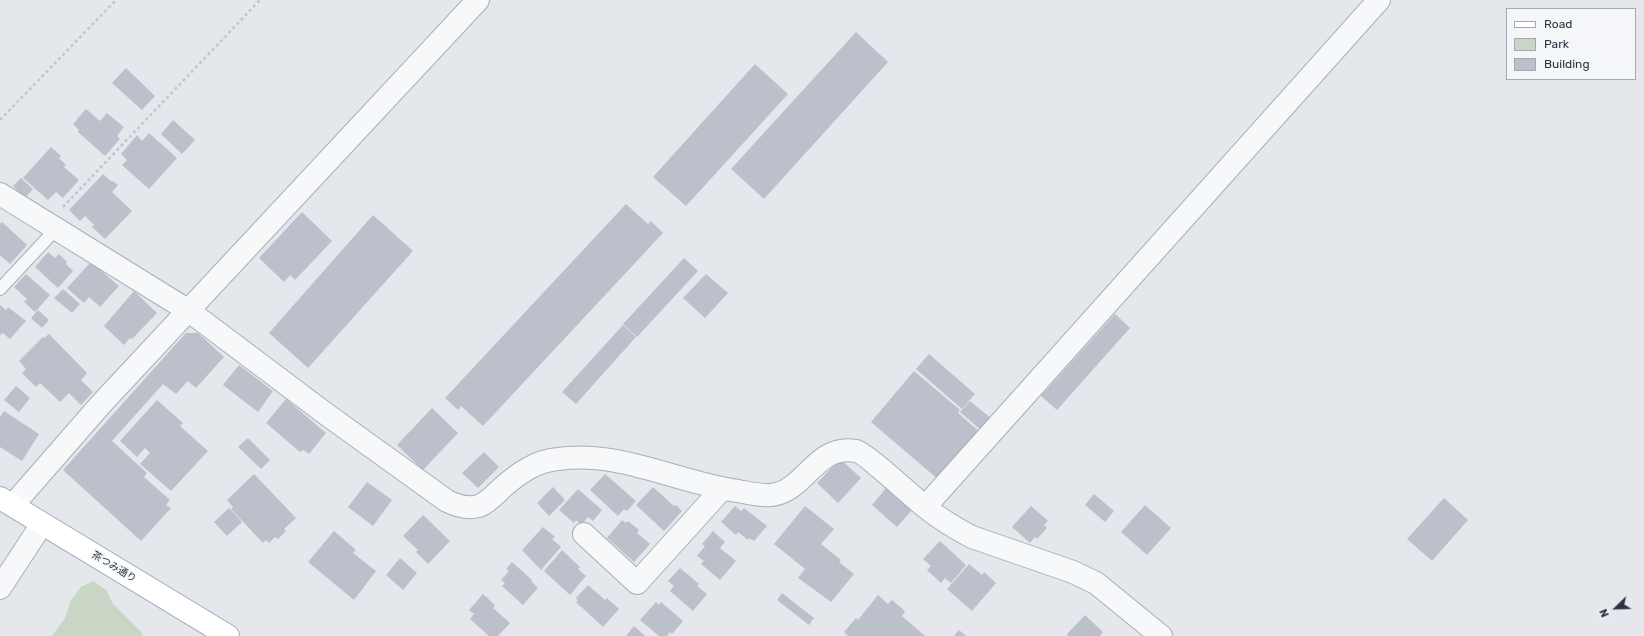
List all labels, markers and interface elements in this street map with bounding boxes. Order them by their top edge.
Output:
legend [1506,8,1636,80]
text: Road [1544,17,1572,31]
text: Park [1544,37,1569,51]
text: Building [1544,57,1590,71]
street label: 茶つみ通り [89,549,139,585]
north arrow [1596,588,1636,628]
text: N [1597,607,1612,619]

